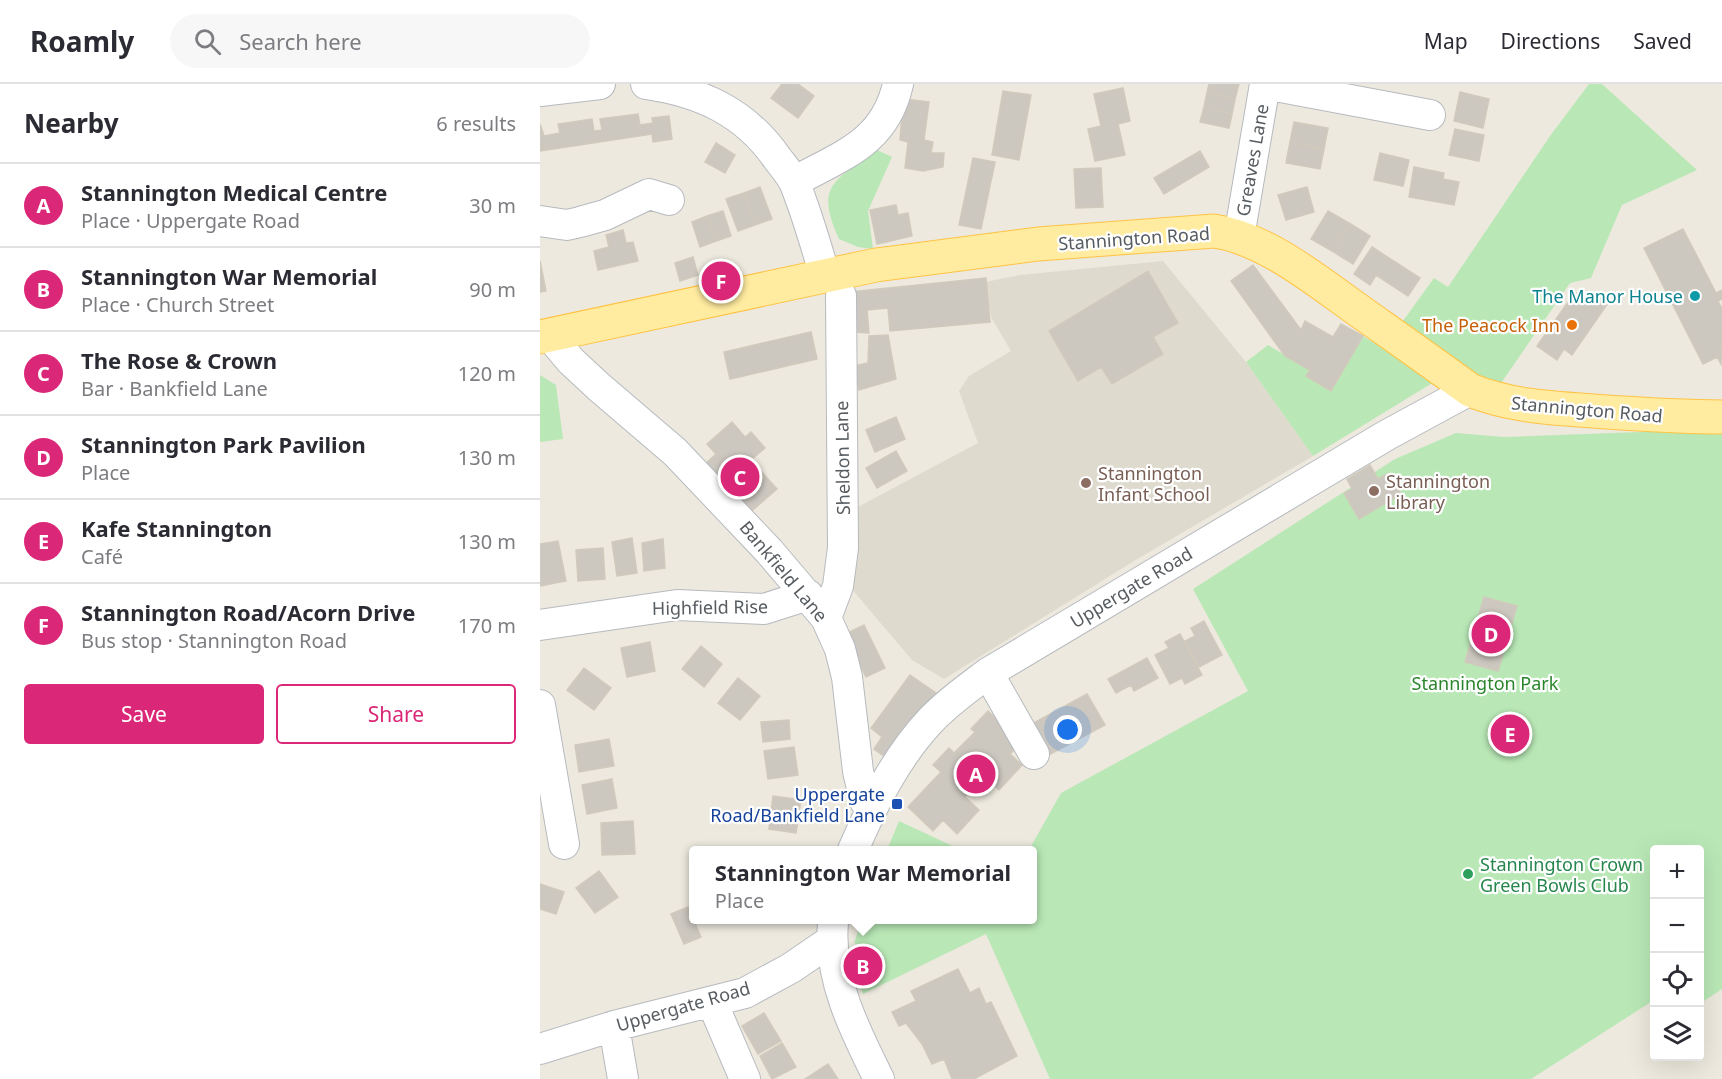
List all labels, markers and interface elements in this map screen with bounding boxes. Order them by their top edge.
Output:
search box [170,14,590,68]
text: Roamly [30,22,134,60]
icon: search [191,25,224,58]
text: Search here [239,26,362,56]
text: Map [1424,27,1468,55]
text: Directions [1501,27,1600,55]
text: Saved [1633,27,1692,55]
street label: Greaves Lane [1230,102,1274,218]
text: Nearby [24,105,119,141]
text: 6 results [436,110,516,137]
text: Stannington Medical Centre [81,177,387,207]
text: A [37,192,50,219]
text: 30 m [469,192,516,219]
text: Place · Uppergate Road [81,207,300,234]
street label: Stannington Road [1057,221,1211,255]
pin: F [702,258,741,304]
text: Stannington War Memorial [81,261,377,291]
text: B [37,276,50,303]
text: 90 m [469,276,516,303]
place label: The Manor House [1532,284,1683,308]
marker: The Manor House [1688,289,1702,303]
text: Place · Church Street [81,291,274,318]
place label: The Peacock Inn [1422,313,1560,337]
marker: The Peacock Inn [1565,318,1579,332]
text: The Rose & Crown [81,345,277,375]
text: C [37,360,50,387]
text: 120 m [458,360,516,387]
text: Bar · Bankfield Lane [81,375,268,402]
street label: Stannington Road [1510,390,1664,428]
street label: Sheldon Lane [829,401,855,515]
text: Stannington Park Pavilion [81,429,366,459]
text: D [36,444,51,471]
text: 130 m [458,444,516,471]
pin: C [720,454,760,500]
text: Place [81,459,130,486]
place label: Stannington Infant School [1098,461,1210,506]
place label: Stannington Library [1386,469,1490,514]
marker: Stannington Infant School [1079,476,1093,490]
marker: Stannington Library [1367,484,1381,498]
text: Kafe Stannington [81,513,272,543]
street label: Bankfield Lane [735,516,833,626]
text: E [38,528,49,555]
text: 130 m [458,528,516,555]
street label: Uppergate Road [1065,541,1197,633]
text: Café [81,543,123,570]
street label: Highfield Rise [652,594,768,620]
text: Stannington Road/Acorn Drive [81,597,415,627]
text: F [38,612,49,639]
text: 170 m [458,612,516,639]
pin: D [1472,612,1510,656]
text: Bus stop · Stannington Road [81,627,347,654]
park label: Stannington Park [1412,671,1559,695]
button: Save [24,684,264,744]
button: Share [276,684,516,744]
pin: E [1490,712,1530,756]
your location [1053,715,1082,744]
pin: A [956,752,996,796]
place label: Uppergate Road/Bankfield Lane [710,782,885,827]
marker: Uppergate Road/Bankfield Lane [890,797,904,811]
map controls [1650,845,1704,1061]
button: + [1650,845,1704,899]
popup [689,846,1037,924]
place label: Stannington Crown Green Bowls Club [1480,852,1643,897]
text: Stannington War Memorial [715,857,1011,887]
marker: Stannington Crown Green Bowls Club [1461,867,1475,881]
text: Place [715,887,764,914]
button: − [1650,899,1704,953]
pin: B [844,944,882,988]
button: locate [1650,953,1704,1007]
street label: Uppergate Road [613,975,753,1037]
button: layers [1650,1007,1704,1061]

